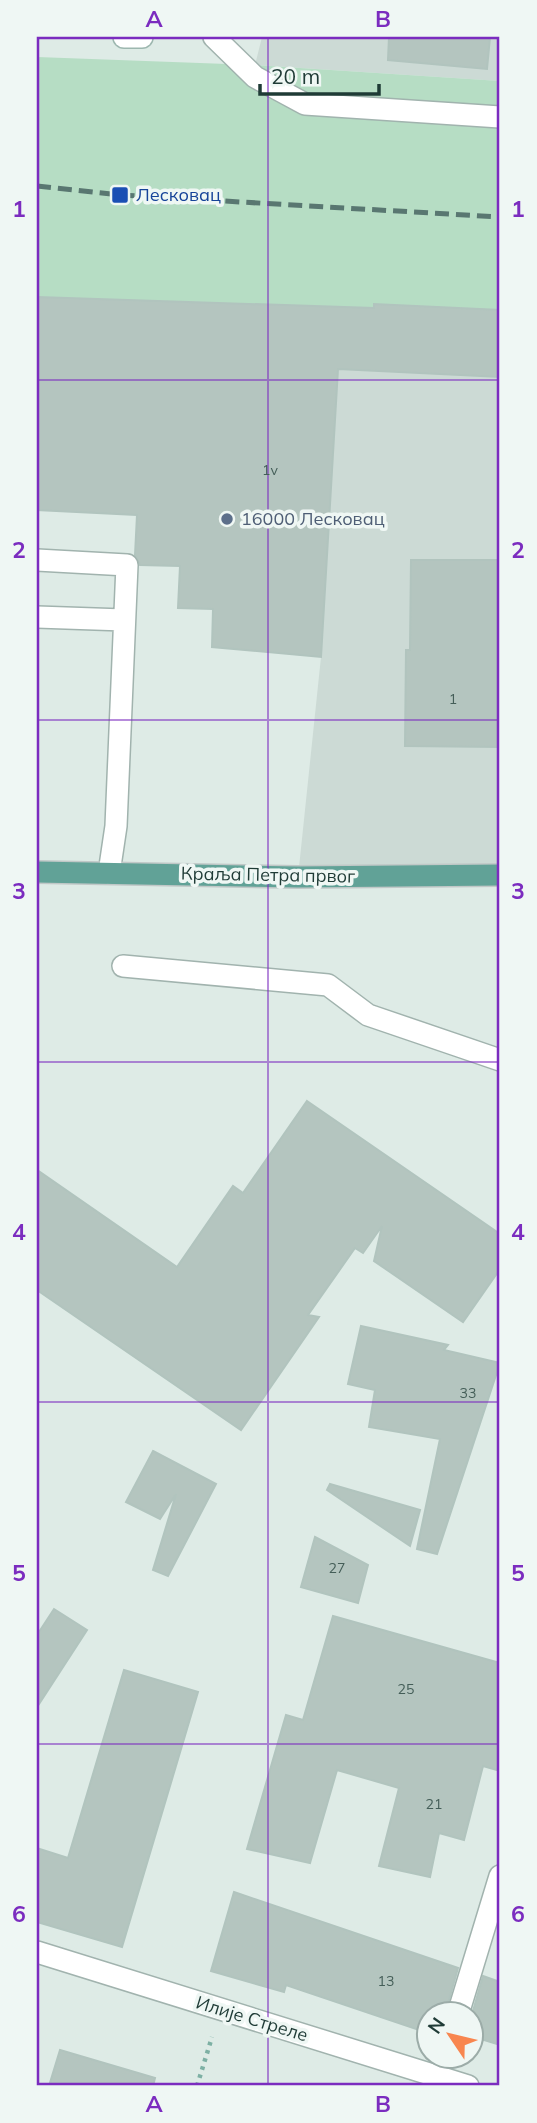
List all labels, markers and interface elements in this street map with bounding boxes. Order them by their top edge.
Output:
text: A [145,4,163,33]
text: B [375,4,391,33]
scale bar [260,52,379,96]
text: 20 m [271,63,320,89]
place label: Лесковац [136,183,221,206]
marker: Лесковац [110,185,130,205]
text: 1 [12,194,26,223]
text: 1 [511,194,525,223]
house number: 1v [262,461,278,479]
place label: 16000 Лесковац [241,507,385,530]
marker: 16000 Лесковац [219,511,235,527]
text: 2 [12,535,26,564]
text: 2 [511,535,525,564]
house number: 1 [449,690,457,708]
street label: Краља Петра првог [181,861,355,888]
text: 3 [12,876,26,905]
text: 3 [511,876,525,905]
text: 4 [12,1217,26,1246]
text: 4 [511,1217,525,1246]
house number: 33 [460,1384,476,1402]
text: 5 [12,1558,26,1587]
text: 5 [511,1558,525,1587]
house number: 27 [329,1559,345,1577]
house number: 25 [398,1680,414,1698]
house number: 21 [426,1795,442,1813]
text: 6 [12,1899,26,1928]
text: 6 [511,1899,525,1928]
house number: 13 [378,1972,394,1990]
street label: Илије Стреле [193,1991,311,2046]
north arrow [414,2000,484,2070]
text: N [422,2012,450,2038]
text: A [145,2089,163,2118]
text: B [375,2089,391,2118]

